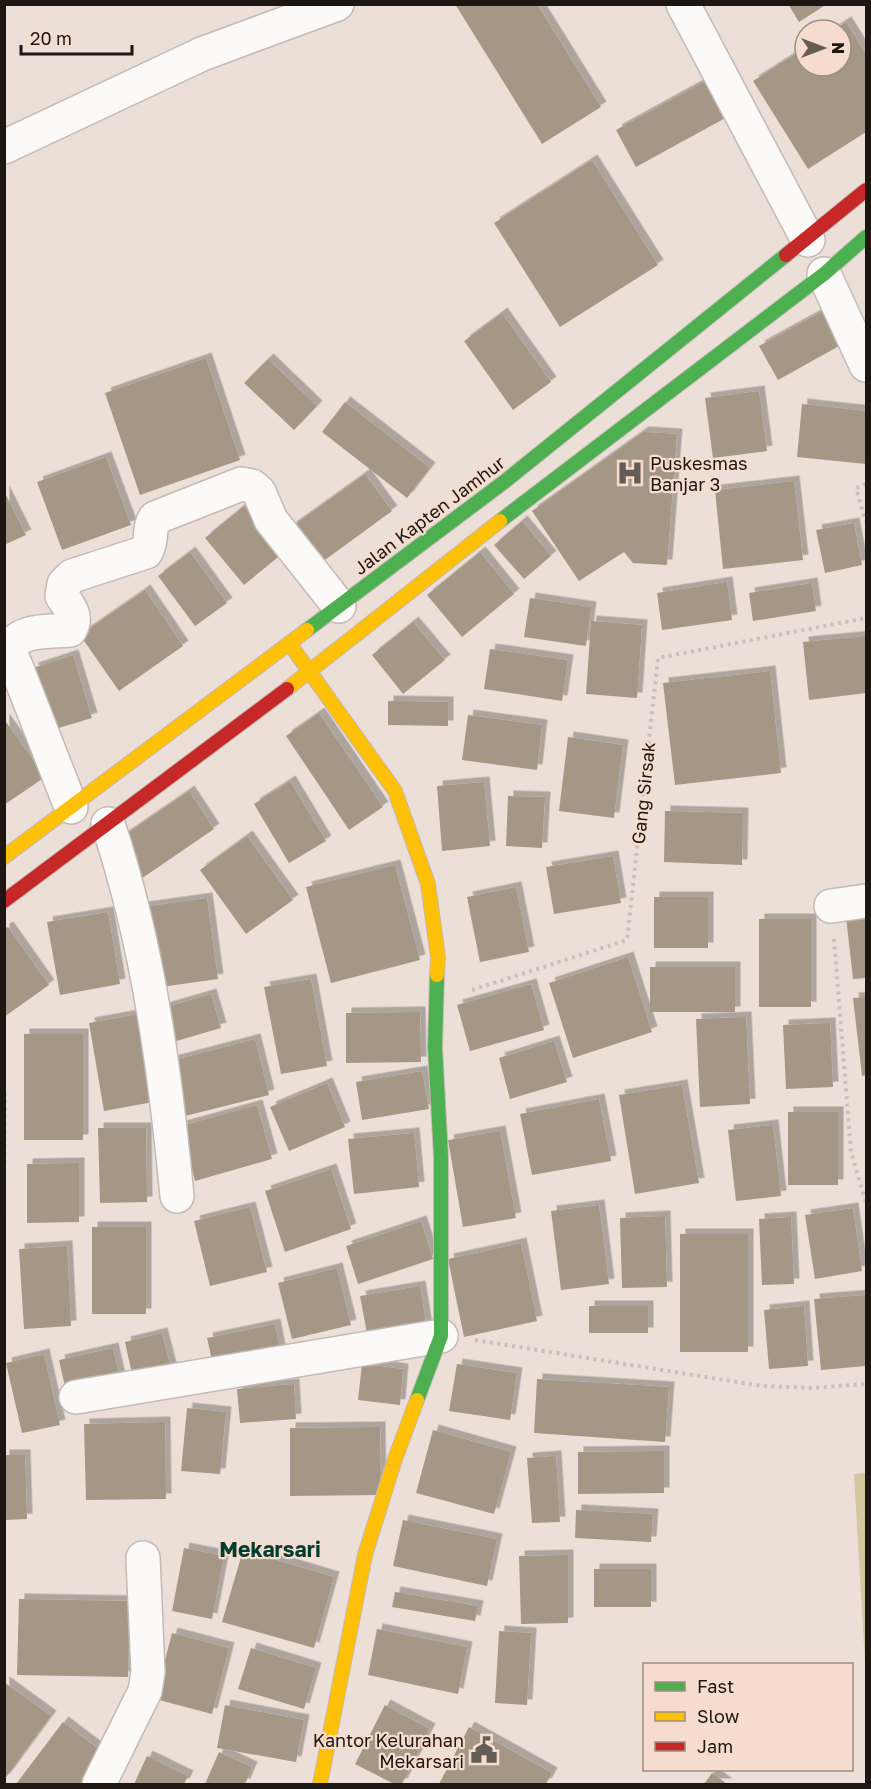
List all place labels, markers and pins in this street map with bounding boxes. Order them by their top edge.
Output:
place label: Puskesmas Banjar 3 [650,452,748,495]
hospital icon: Puskesmas Banjar 3 [615,458,645,488]
place label: Kantor Kelurahan Mekarsari [313,1729,464,1772]
public building icon: Kantor Kelurahan Mekarsari [469,1735,499,1765]

